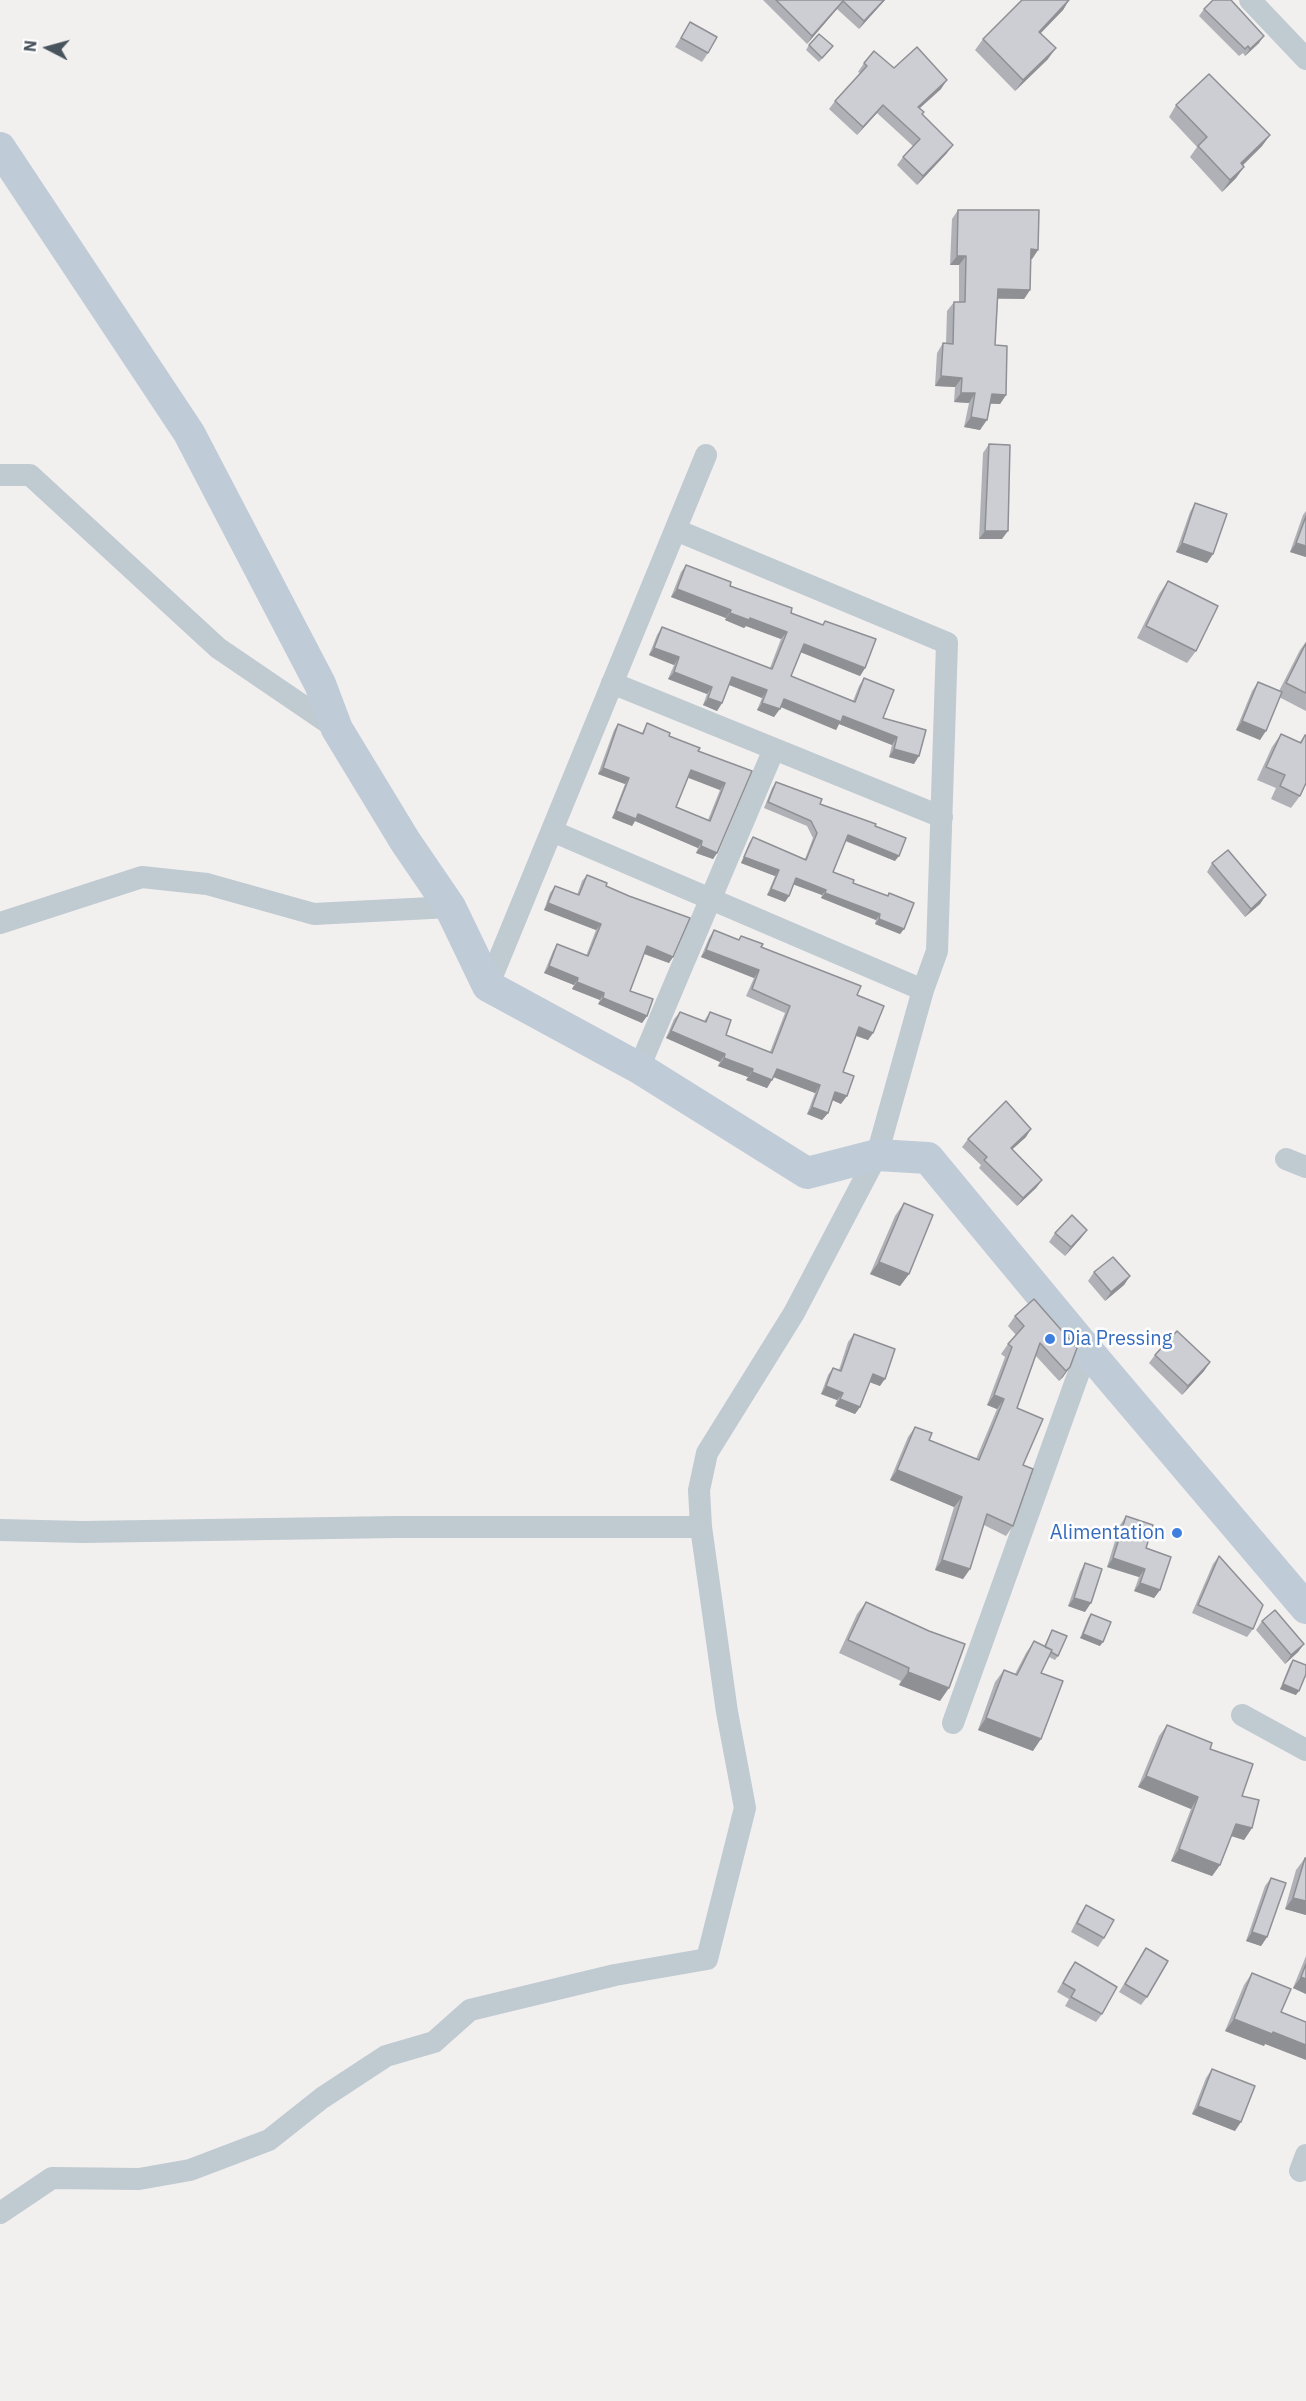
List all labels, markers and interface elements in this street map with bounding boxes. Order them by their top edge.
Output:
north arrow [18,18,78,78]
text: N [20,39,41,53]
place label: Dia Pressing [1062,1327,1172,1351]
marker: Dia Pressing [1043,1332,1057,1346]
place label: Alimentation [1050,1521,1165,1545]
marker: Alimentation [1170,1526,1184,1540]

